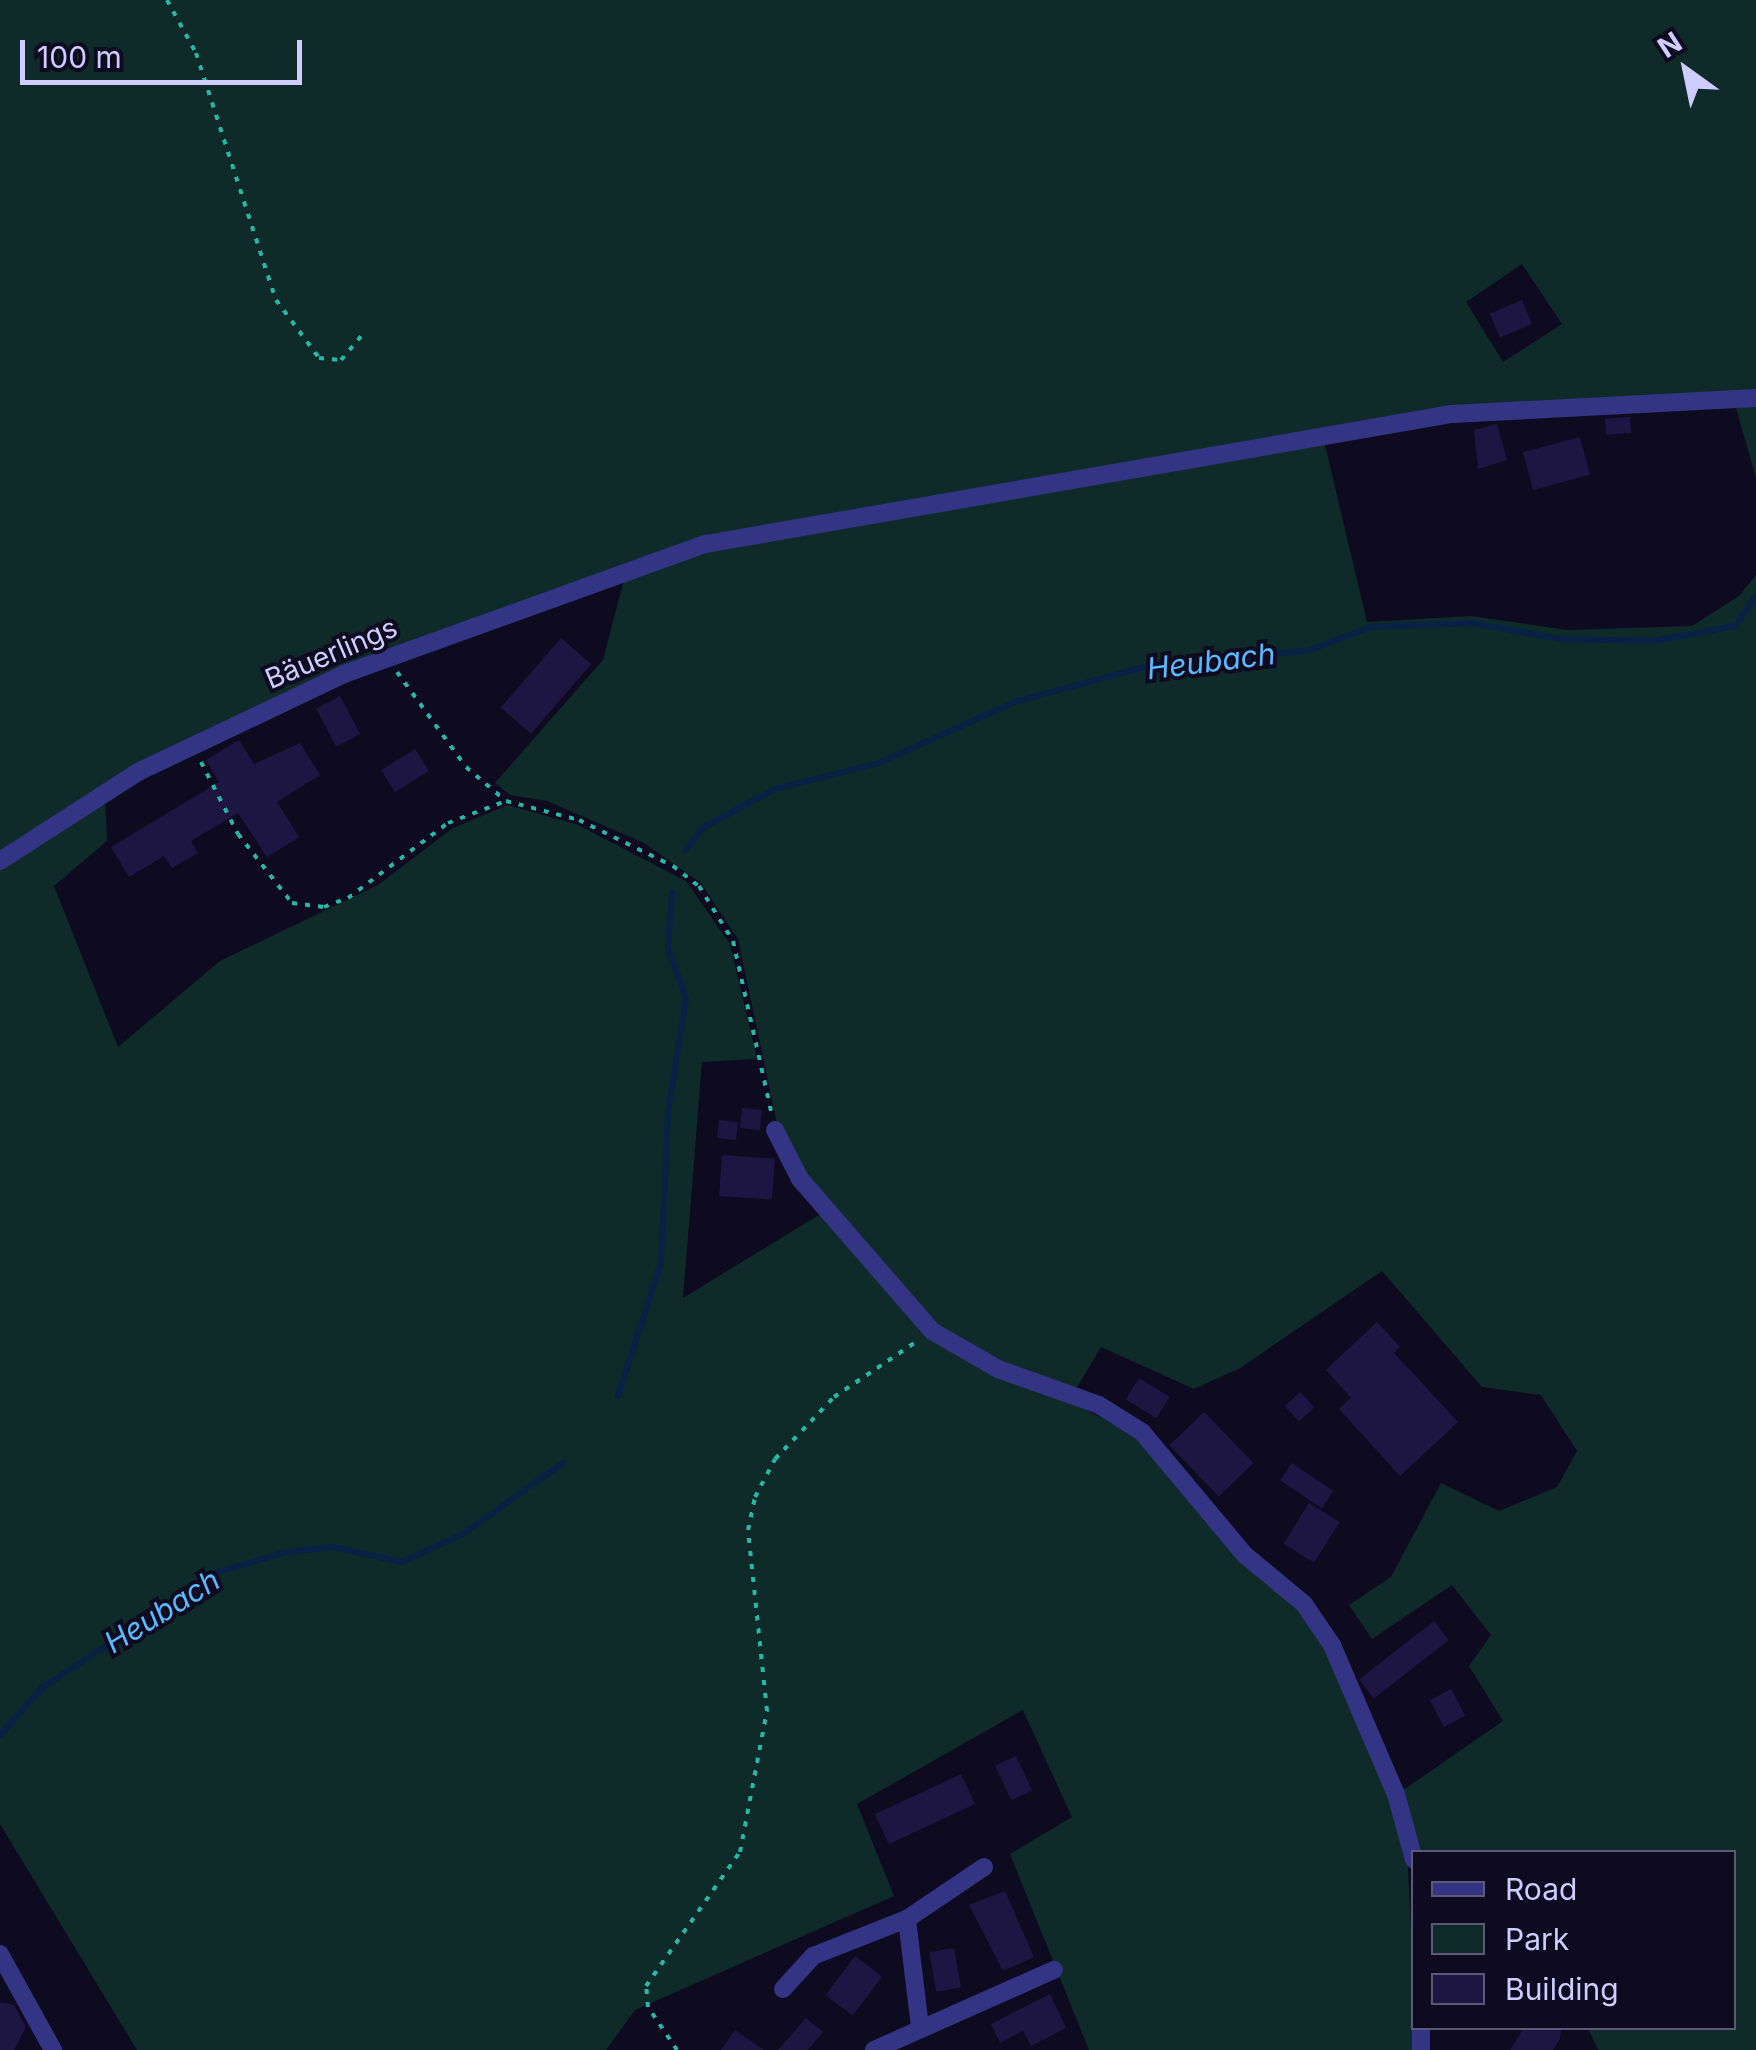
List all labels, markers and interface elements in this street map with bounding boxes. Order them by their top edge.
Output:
scale bar [25,20,308,82]
north arrow [1636,20,1736,120]
text: N [1651,25,1688,65]
text: 100 m [37,39,122,75]
street label: Bäuerlings [260,610,402,696]
water label: Heubach [1145,635,1277,687]
water label: Heubach [98,1562,226,1660]
legend [1411,1850,1736,2030]
text: Road [1505,1871,1577,1907]
text: Park [1505,1921,1569,1957]
text: Building [1505,1971,1619,2007]

